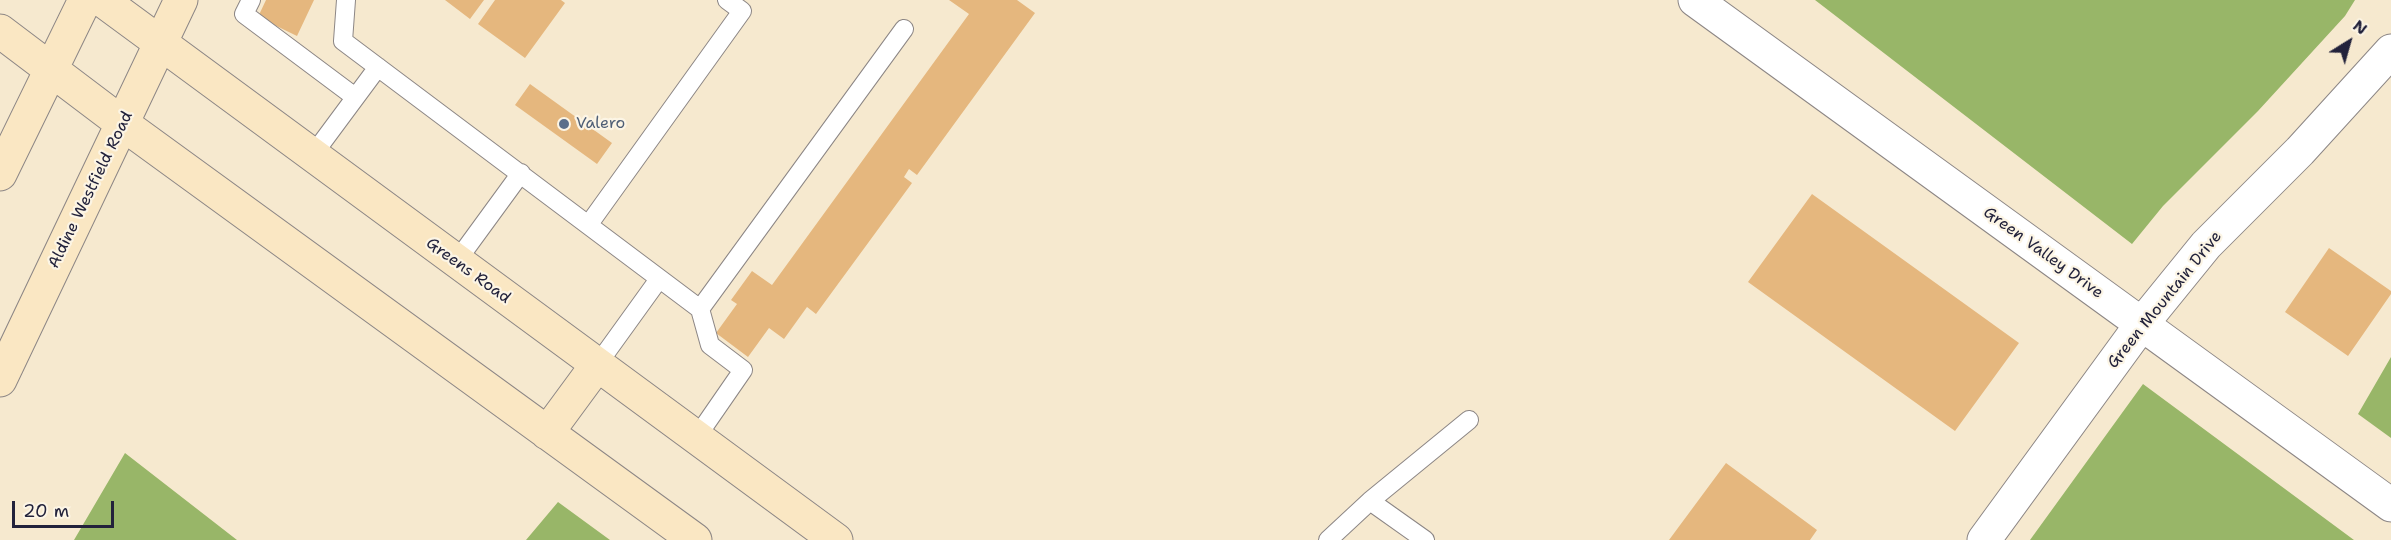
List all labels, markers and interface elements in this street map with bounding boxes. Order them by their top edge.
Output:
north arrow [2319,12,2379,72]
text: N [2349,15,2372,39]
street label: Aldine Westfield Road [45,108,137,272]
place label: Valero [576,114,625,134]
marker: Valero [557,117,571,131]
street label: Green Valley Drive [1979,203,2107,303]
street label: Green Mountain Drive [2104,228,2226,372]
street label: Greens Road [422,234,514,308]
scale bar [15,489,117,527]
text: 20 m [23,499,69,523]

